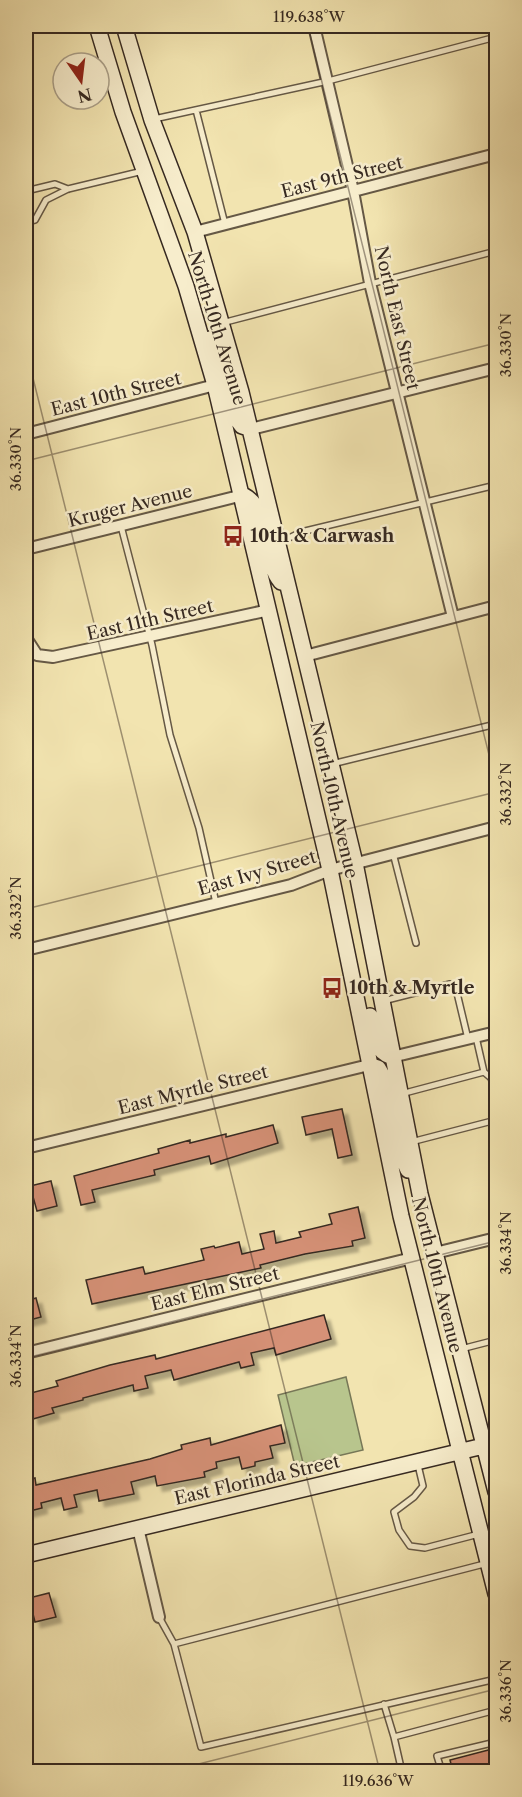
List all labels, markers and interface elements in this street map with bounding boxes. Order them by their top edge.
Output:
text: 119.638°W [273,7,346,26]
north arrow [51,51,111,111]
text: N [75,84,94,107]
street label: East 9th Street [279,151,406,203]
street label: North East Street [370,244,424,393]
street label: North 10th Avenue [183,248,251,408]
text: 36.330°N [496,313,515,377]
street label: East 10th Street [49,367,184,421]
text: 36.330°N [6,427,25,491]
street label: Kruger Avenue [66,480,194,532]
bus stop icon: 10th & Carwash [221,524,245,548]
place label: 10th & Carwash [250,525,395,547]
street label: East 11th Street [84,595,216,645]
street label: North 10th Avenue [305,720,363,880]
text: 36.332°N [496,762,515,826]
street label: East Ivy Street [195,845,319,900]
text: 36.332°N [6,876,25,940]
bus stop icon: 10th & Myrtle [320,976,344,1000]
place label: 10th & Myrtle [349,977,475,999]
street label: East Myrtle Street [116,1061,271,1119]
street label: North 10th Avenue [407,1195,467,1355]
text: 36.334°N [496,1211,515,1275]
street label: East Elm Street [149,1262,282,1316]
text: 36.334°N [6,1324,25,1388]
street label: East Florinda Street [172,1450,343,1510]
text: 36.336°N [496,1659,515,1723]
text: 119.636°W [342,1771,414,1790]

